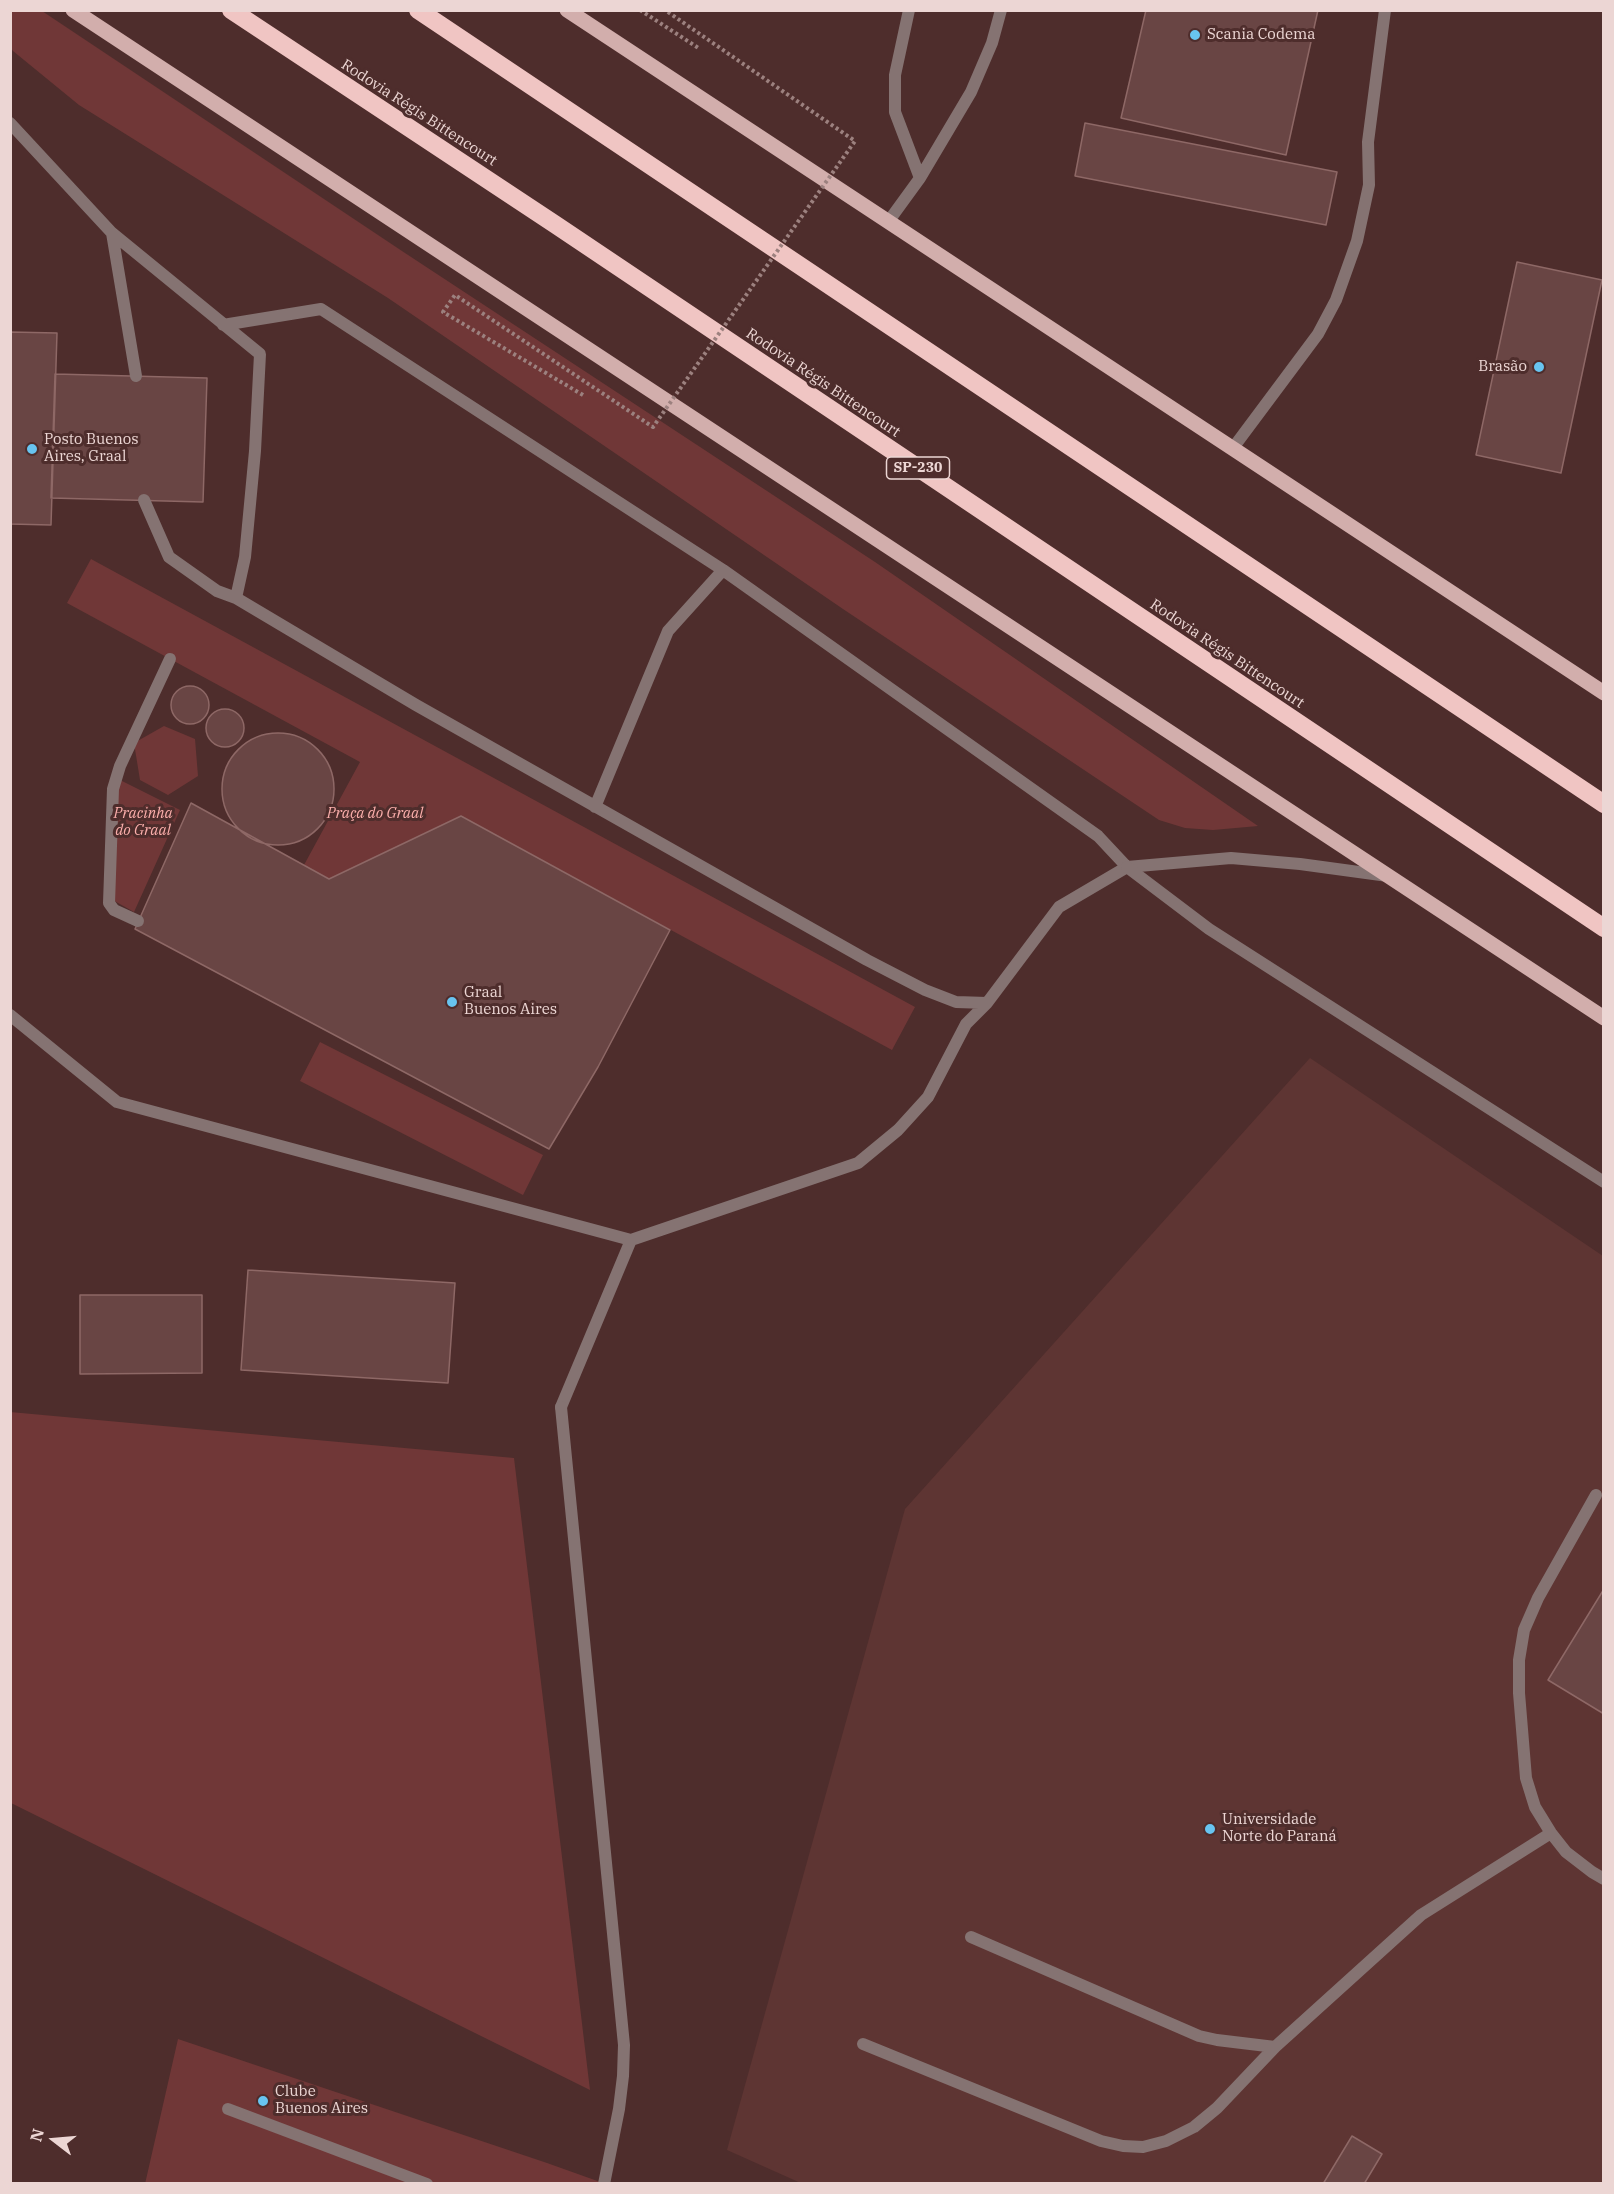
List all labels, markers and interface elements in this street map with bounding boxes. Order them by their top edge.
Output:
place label: Scania Codema [1207,26,1316,44]
marker: Scania Codema [1188,28,1202,42]
street label: Rodovia Régis Bittencourt [338,56,500,170]
street label: Rodovia Régis Bittencourt [742,325,904,441]
place label: Brasão [1478,358,1527,376]
marker: Brasão [1532,360,1546,374]
place label: Posto Buenos Aires, Graal [44,431,139,466]
marker: Posto Buenos Aires, Graal [25,442,39,456]
road number: SP-230 [886,457,950,479]
street label: Rodovia Régis Bittencourt [1146,596,1308,712]
park label: Pracinha do Graal [113,805,173,840]
park label: Praça do Graal [327,805,423,823]
place label: Graal Buenos Aires [464,984,557,1019]
marker: Graal Buenos Aires [445,995,459,1009]
place label: Universidade Norte do Paraná [1222,1811,1337,1846]
marker: Universidade Norte do Paraná [1203,1822,1217,1836]
place label: Clube Buenos Aires [275,2083,368,2118]
marker: Clube Buenos Aires [256,2094,270,2108]
north arrow [24,2110,84,2170]
text: N [25,2126,48,2144]

